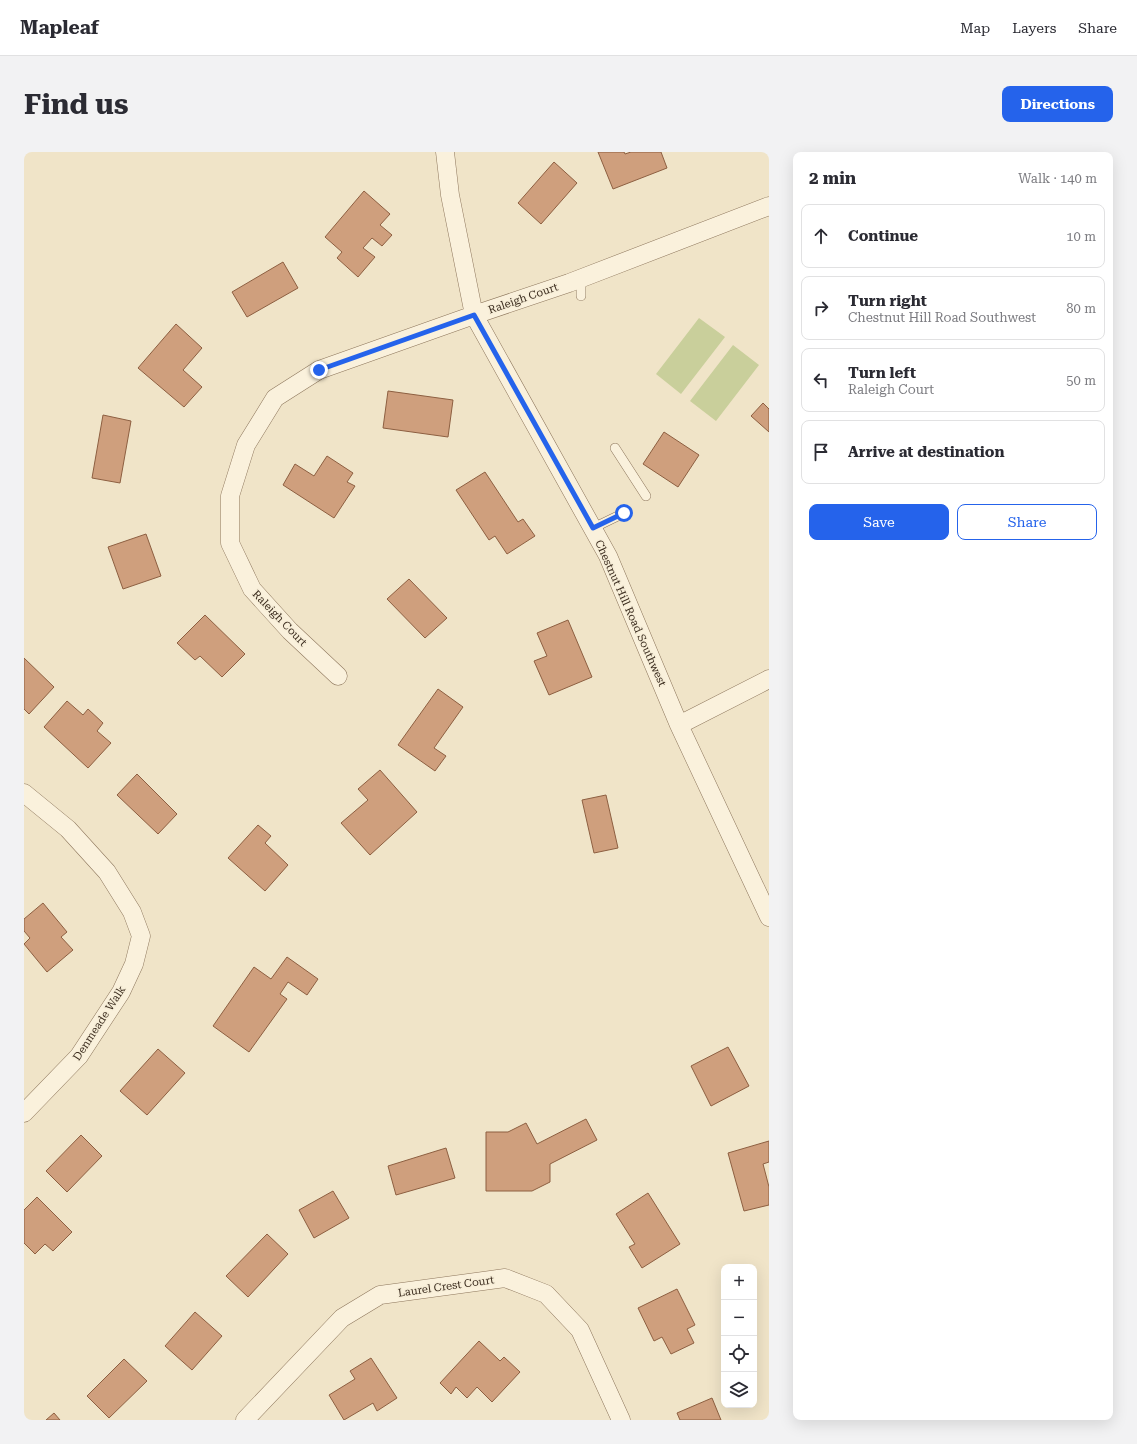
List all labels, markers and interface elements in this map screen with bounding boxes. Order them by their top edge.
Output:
text: Mapleaf [20,16,99,39]
text: Map [960,20,990,36]
text: Layers [1012,20,1056,36]
text: Share [1078,20,1117,36]
button: Directions [1002,86,1113,122]
text: Find us [24,88,128,121]
text: 2 min [809,168,856,188]
text: Walk · 140 m [1018,171,1097,186]
icon: ahead [810,225,832,247]
text: Continue [848,227,918,245]
text: 10 m [1066,229,1096,244]
street label: Raleigh Court [487,280,560,316]
text: Turn right [848,292,927,310]
icon: right [810,297,832,319]
text: 80 m [1066,301,1096,316]
text: Chestnut Hill Road Southwest [848,310,1036,325]
route end [310,361,328,379]
text: Turn left [848,364,916,382]
icon: left [810,369,832,391]
text: 50 m [1066,373,1096,388]
text: Raleigh Court [848,382,934,397]
icon: arrive [810,441,832,463]
text: Arrive at destination [848,443,1004,461]
route start [615,504,633,522]
button: Save [809,504,949,540]
button: Share [957,504,1097,540]
street label: Chestnut Hill Road Southwest [592,538,669,689]
street label: Raleigh Court [250,588,310,649]
street label: Denmeade Walk [70,983,128,1063]
map controls [721,1264,757,1408]
button: + [721,1264,757,1300]
street label: Laurel Crest Court [397,1273,495,1300]
button: − [721,1300,757,1336]
button: locate [721,1336,757,1372]
button: layers [721,1372,757,1408]

